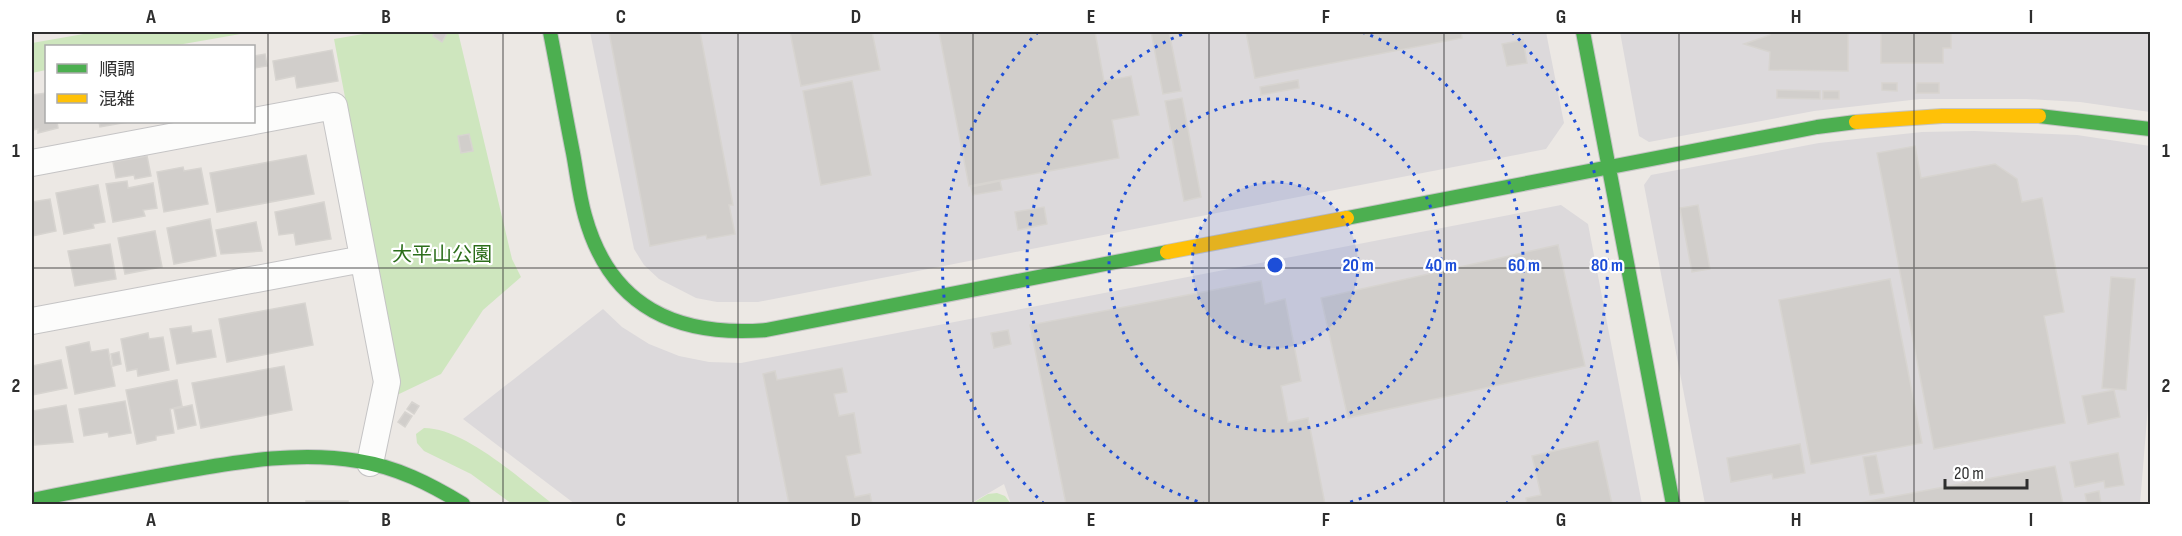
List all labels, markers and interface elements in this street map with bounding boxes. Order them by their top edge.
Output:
text: A [145,5,156,29]
text: B [381,5,391,29]
text: C [616,5,626,29]
text: D [851,5,861,29]
text: E [1087,5,1095,29]
text: F [1322,5,1330,29]
text: G [1556,5,1566,29]
text: H [1791,5,1801,29]
text: I [2029,5,2033,29]
legend [45,45,255,123]
text: 順調 [99,59,135,80]
text: 混雑 [99,89,135,110]
text: 1 [12,139,20,163]
text: 1 [2162,139,2170,163]
park label: 大平山公園 [392,243,492,267]
centre of rings [1265,255,1285,275]
text: 20 m [1342,255,1374,276]
text: 40 m [1425,255,1457,276]
text: 60 m [1508,255,1540,276]
text: 80 m [1591,255,1623,276]
text: 2 [12,374,20,398]
text: 2 [2162,374,2170,398]
scale bar [1945,452,2028,490]
text: 20 m [1954,463,1984,484]
text: A [145,508,156,532]
text: B [381,508,391,532]
text: C [616,508,626,532]
text: D [851,508,861,532]
text: E [1087,508,1095,532]
text: F [1322,508,1330,532]
text: G [1556,508,1566,532]
text: H [1791,508,1801,532]
text: I [2029,508,2033,532]

